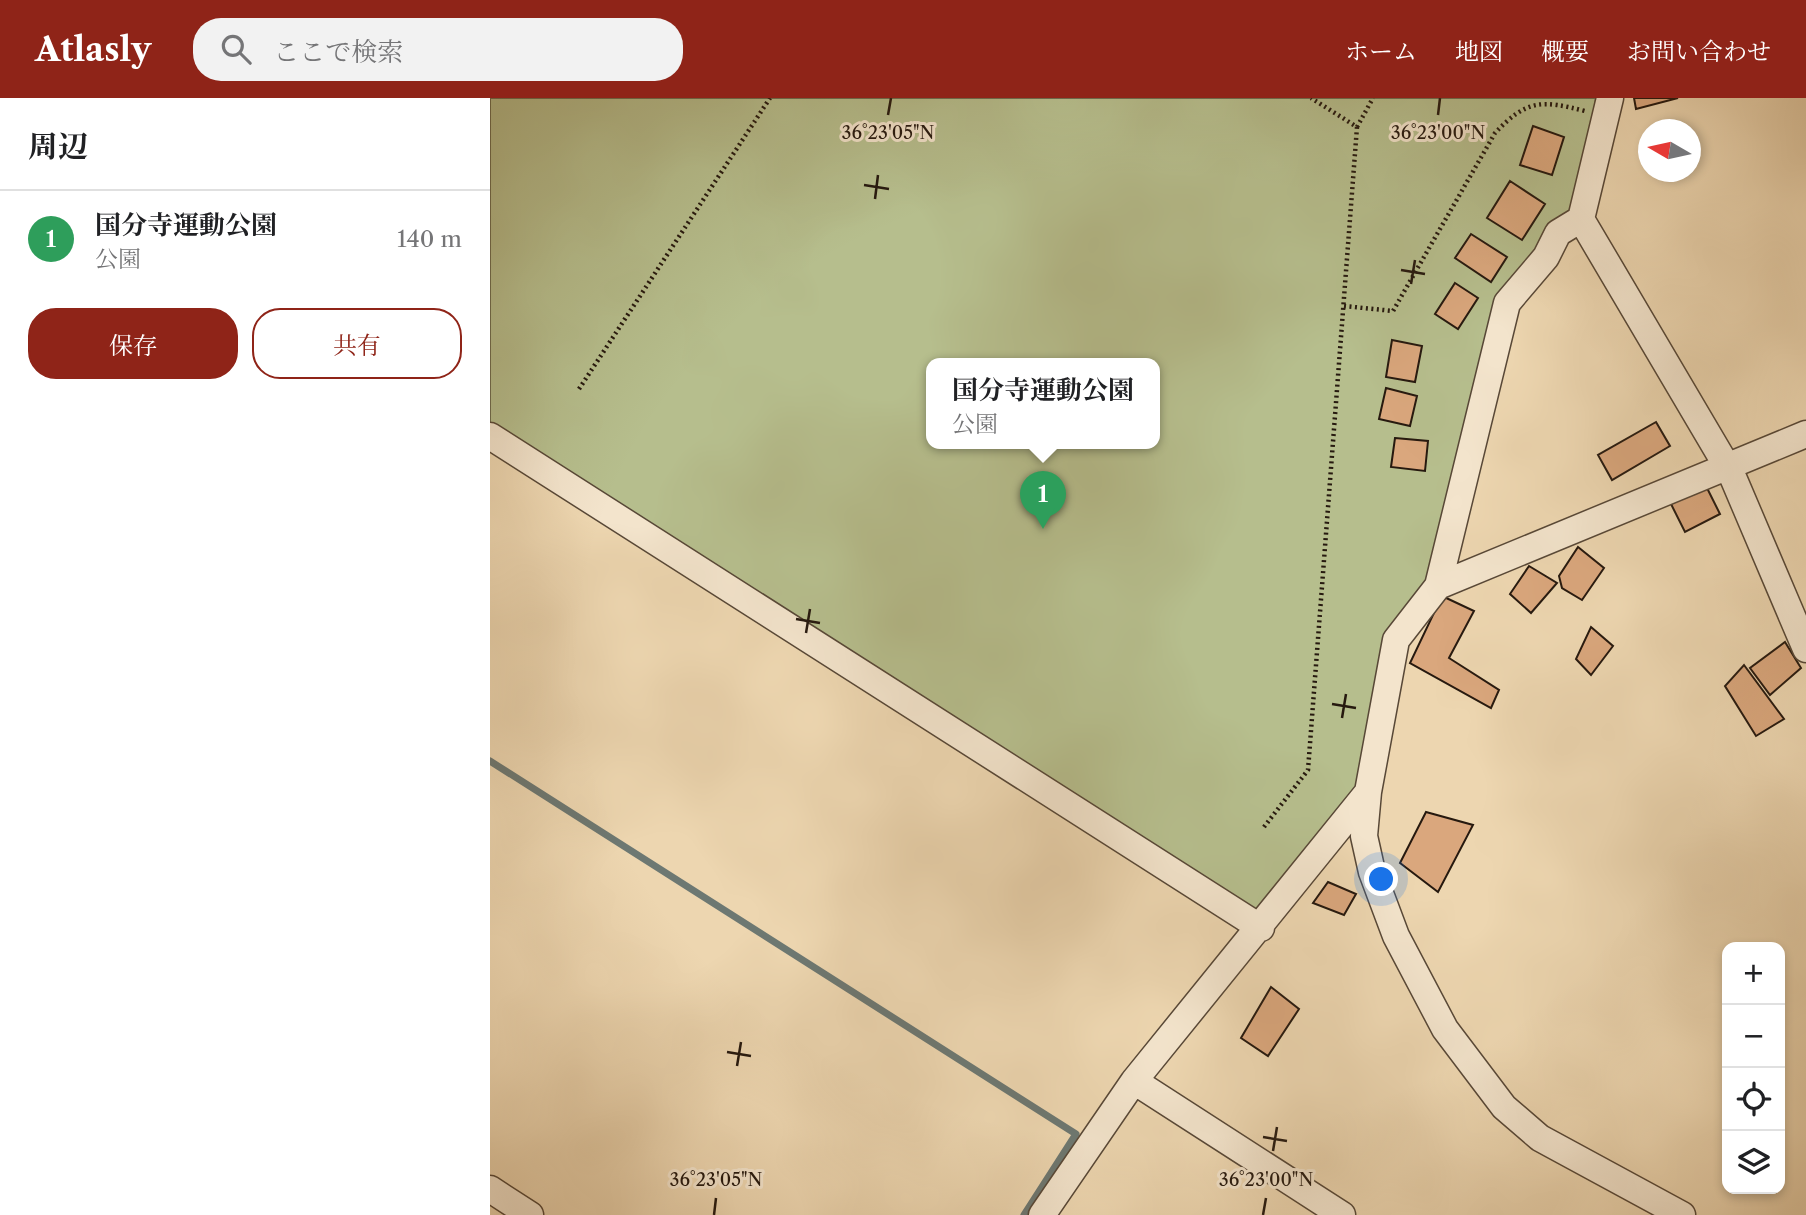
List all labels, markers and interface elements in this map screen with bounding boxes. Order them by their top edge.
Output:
search box [193,18,683,81]
text: Atlasly [35,29,151,70]
icon: search [217,30,255,68]
text: ここで検索 [273,36,403,68]
text: ホーム [1345,37,1417,66]
text: 地図 [1455,37,1503,66]
text: 概要 [1541,37,1589,66]
text: お問い合わせ [1627,37,1771,66]
north arrow [1638,119,1701,182]
text: 36°23'05"N [842,122,935,144]
text: 36°23'00"N [1391,122,1485,144]
text: 周辺 [28,128,88,165]
text: 国分寺運動公園 [95,209,277,241]
text: 1 [46,225,56,253]
text: 140 m [397,225,462,253]
text: 公園 [95,245,141,273]
button: 保存 [28,308,238,379]
button: 共有 [252,308,462,379]
popup [926,358,1160,449]
text: 国分寺運動公園 [952,374,1134,406]
text: 公園 [952,410,998,438]
pin: 1 [1020,471,1066,529]
your location [1364,862,1398,896]
map controls [1722,942,1785,1194]
button: + [1722,942,1785,1005]
button: − [1722,1005,1785,1068]
button: locate [1722,1068,1785,1131]
button: layers [1722,1131,1785,1194]
text: 36°23'05"N [670,1169,763,1191]
text: 36°23'00"N [1219,1169,1313,1191]

